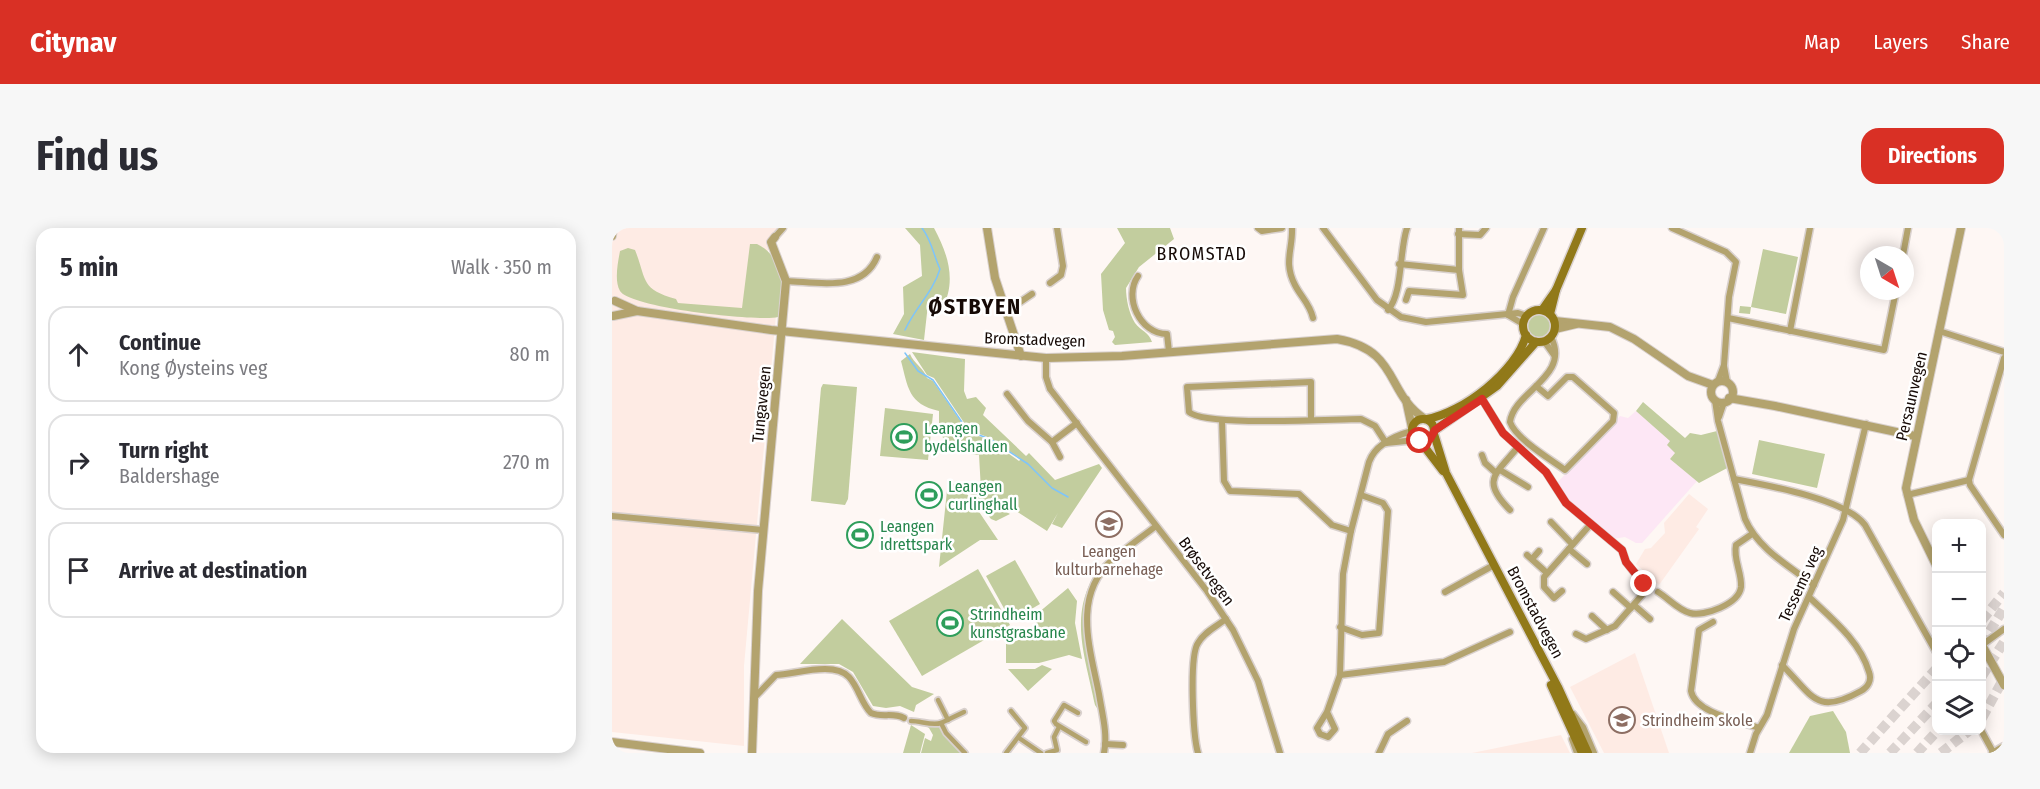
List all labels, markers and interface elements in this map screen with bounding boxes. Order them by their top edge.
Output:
text: Citynav [30,26,116,59]
text: Map [1804,29,1840,55]
text: Layers [1873,29,1928,55]
text: Share [1961,29,2010,55]
button: Directions [1861,128,2004,184]
text: Find us [36,131,158,181]
district label: BROMSTAD [1156,243,1248,265]
north arrow [1860,246,1914,300]
text: 5 min [60,252,118,283]
text: Walk · 350 m [451,255,552,279]
district label: ØSTBYEN [928,293,1022,320]
street label: Bromstadvegen [984,328,1086,351]
text: Continue [119,329,201,356]
icon: ahead [62,338,95,371]
text: 80 m [510,342,550,366]
street label: Persaunvegen [1892,350,1931,443]
text: Kong Øysteins veg [119,356,267,380]
street label: Tungavegen [748,365,775,443]
place label: Leangen bydelshallen [924,419,1008,456]
sports icon: Leangen bydelshallen [889,422,919,452]
route start [1406,427,1432,453]
text: Turn right [119,437,208,464]
icon: right [62,446,95,479]
text: 270 m [503,450,550,474]
text: Baldershage [119,464,220,488]
place label: Leangen curlinghall [948,477,1017,514]
sports icon: Leangen curlinghall [914,480,944,510]
school or university icon: Leangen kulturbarnehage [1094,509,1124,539]
place label: Leangen idrettspark [880,517,953,554]
map controls [1932,519,1986,735]
button: + [1932,519,1986,573]
sports icon: Leangen idrettspark [845,520,875,550]
street label: Brøsetvegen [1175,533,1239,609]
place label: Leangen kulturbarnehage [1055,542,1163,579]
street label: Tessems veg [1775,543,1826,625]
icon: arrive [62,554,95,587]
text: Arrive at destination [119,557,307,584]
street label: Bromstadvegen [1503,563,1568,662]
route end [1630,570,1656,596]
button: − [1932,573,1986,627]
place label: Strindheim kunstgrasbane [970,605,1066,642]
sports icon: Strindheim kunstgrasbane [935,608,965,638]
button: locate [1932,627,1986,681]
button: layers [1932,681,1986,735]
school or university icon: Strindheim skole [1607,705,1637,735]
place label: Strindheim skole [1642,711,1753,730]

